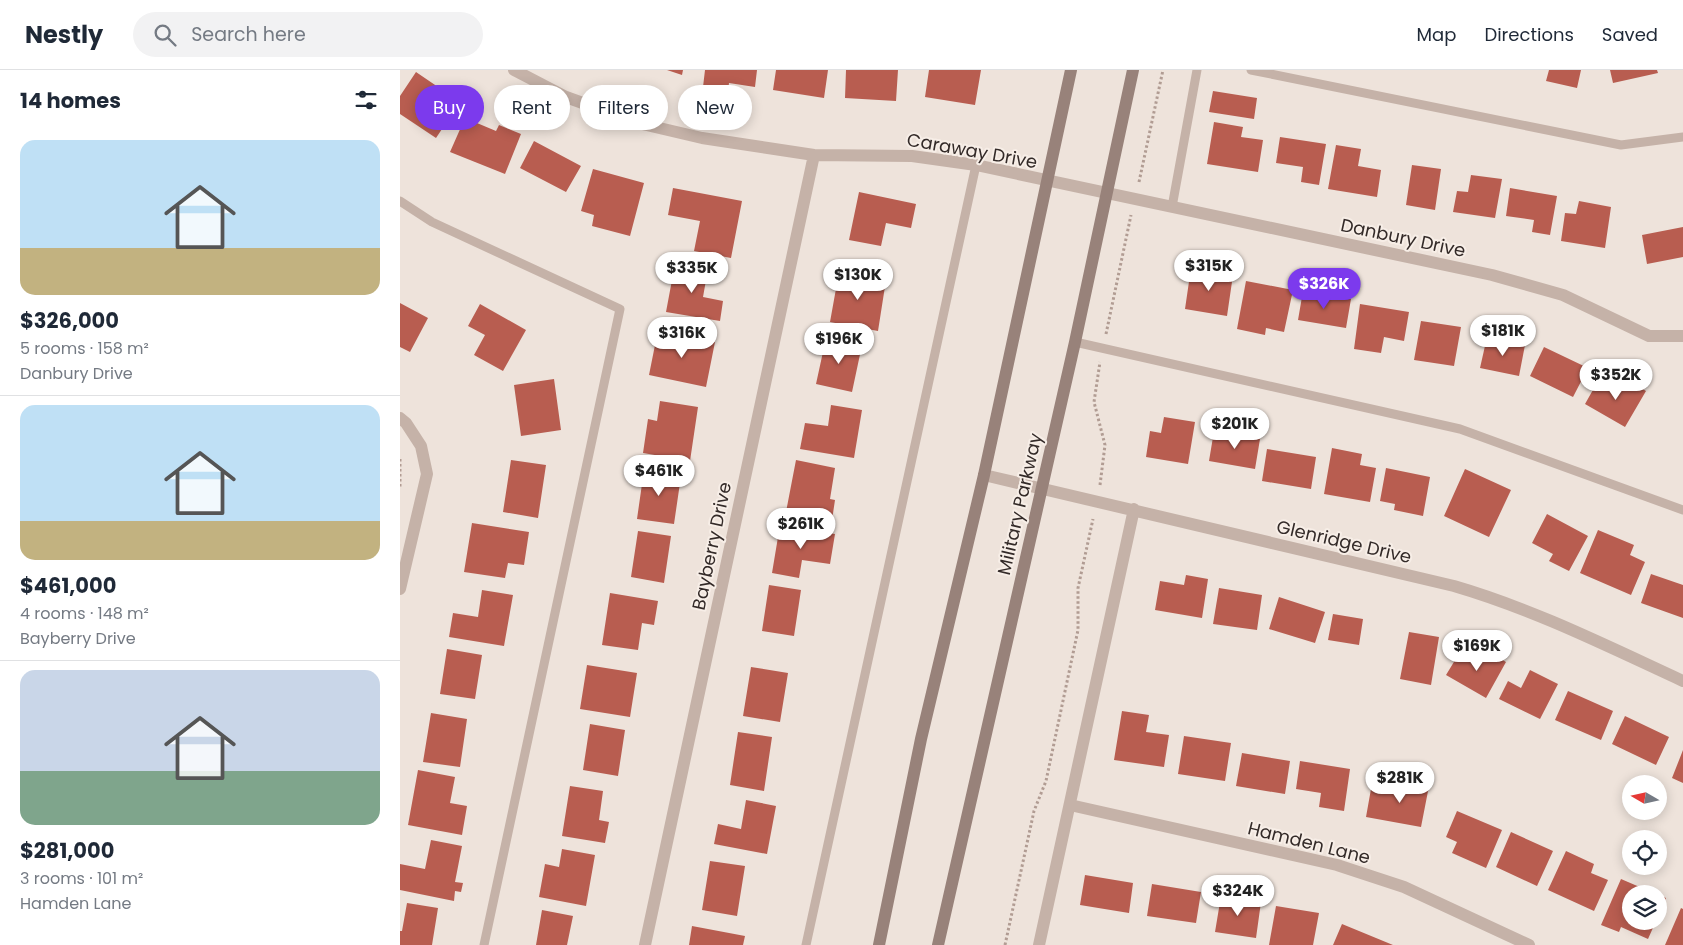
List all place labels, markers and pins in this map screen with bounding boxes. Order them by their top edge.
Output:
pin: $315K [1174,250,1244,292]
pin: $335K [657,252,727,294]
pin: $130K [823,258,893,301]
pin: $326K [1289,268,1359,310]
pin: $181K [1468,314,1538,357]
pin: $316K [647,316,717,359]
pin: $196K [804,322,874,365]
pin: $352K [1581,358,1651,401]
pin: $201K [1200,408,1270,450]
pin: $461K [624,454,694,497]
pin: $261K [766,508,836,550]
pin: $169K [1442,630,1512,672]
pin: $281K [1365,762,1435,804]
pin: $324K [1203,874,1273,917]

